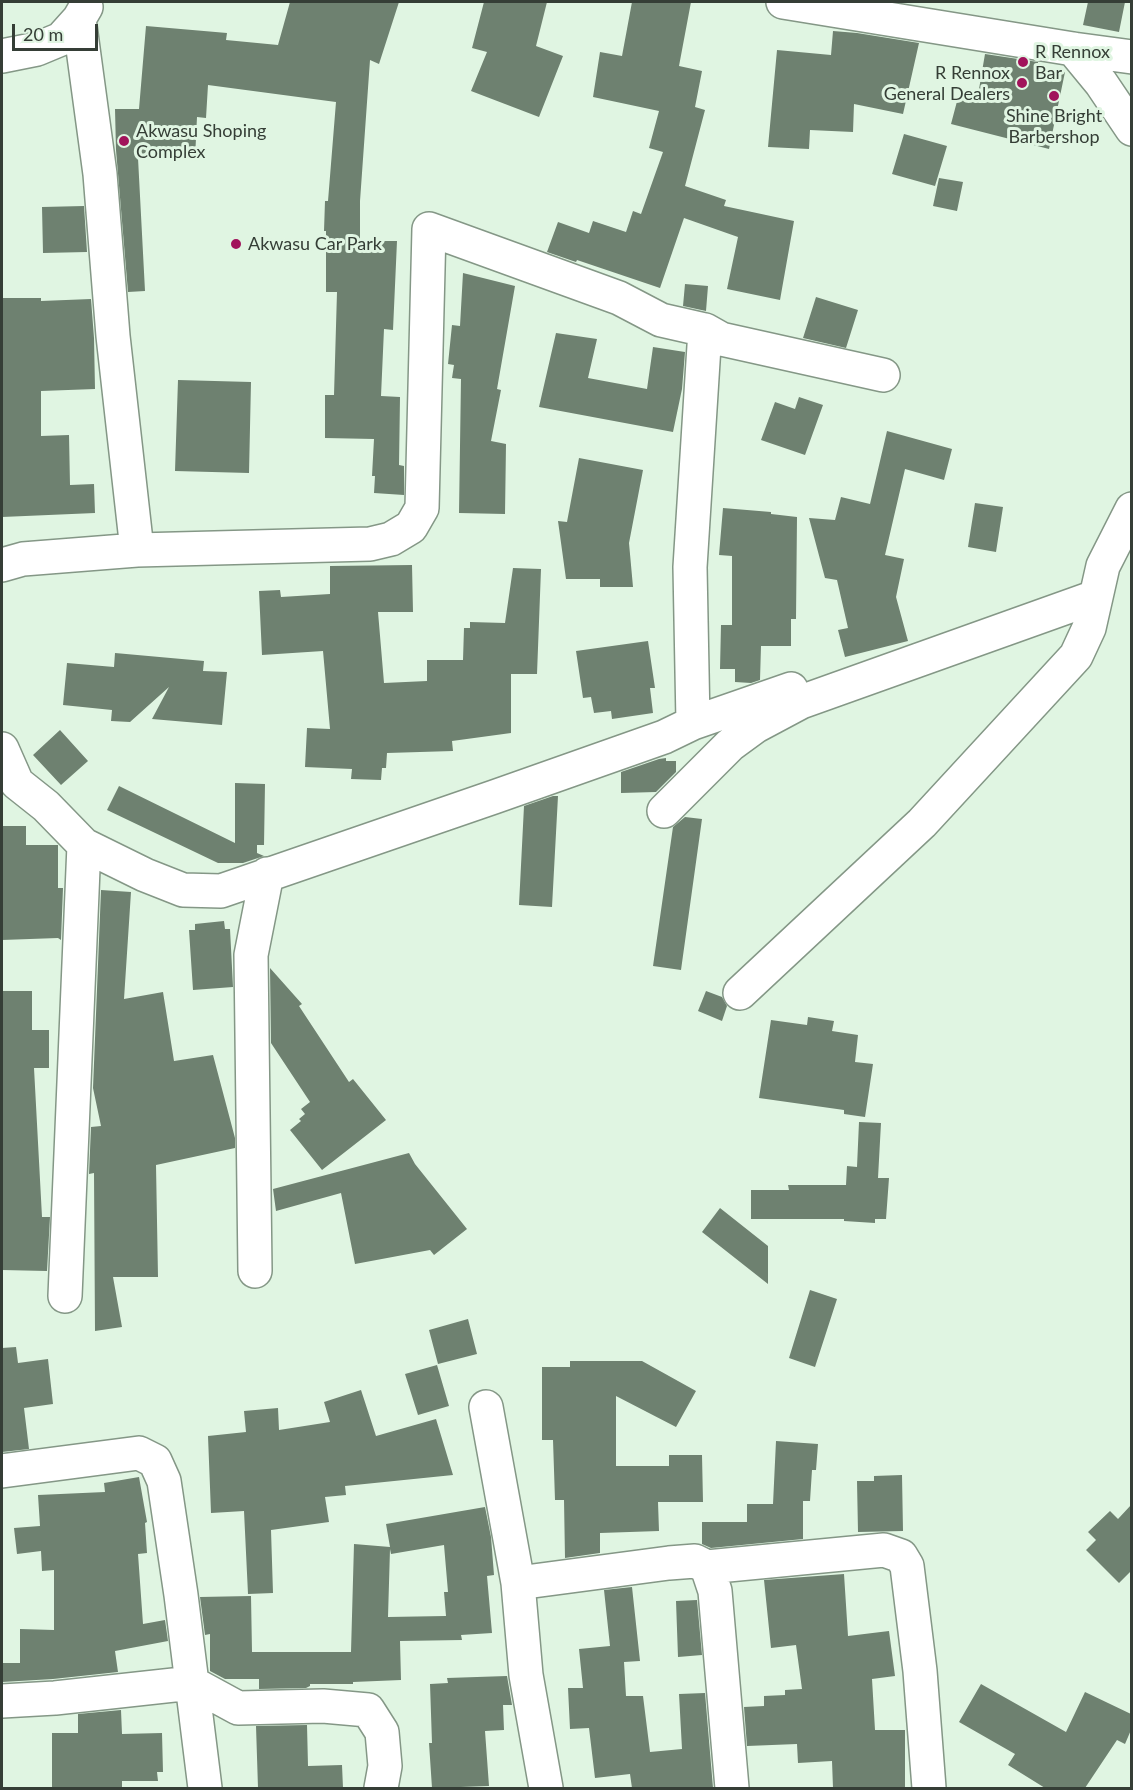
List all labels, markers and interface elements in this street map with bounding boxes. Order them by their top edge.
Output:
scale bar [15,12,100,50]
text: 20 m [23,23,63,45]
place label: R Rennox Bar [1035,41,1110,84]
marker: R Rennox Bar [1016,55,1030,69]
place label: R Rennox General Dealers [884,62,1010,104]
marker: R Rennox General Dealers [1015,76,1029,90]
marker: Shine Bright Barbershop [1047,89,1061,103]
place label: Shine Bright Barbershop [1006,105,1102,148]
place label: Akwasu Shoping Complex [136,120,266,162]
marker: Akwasu Shoping Complex [117,134,131,148]
place label: Akwasu Car Park [248,233,382,255]
marker: Akwasu Car Park [229,237,243,251]

